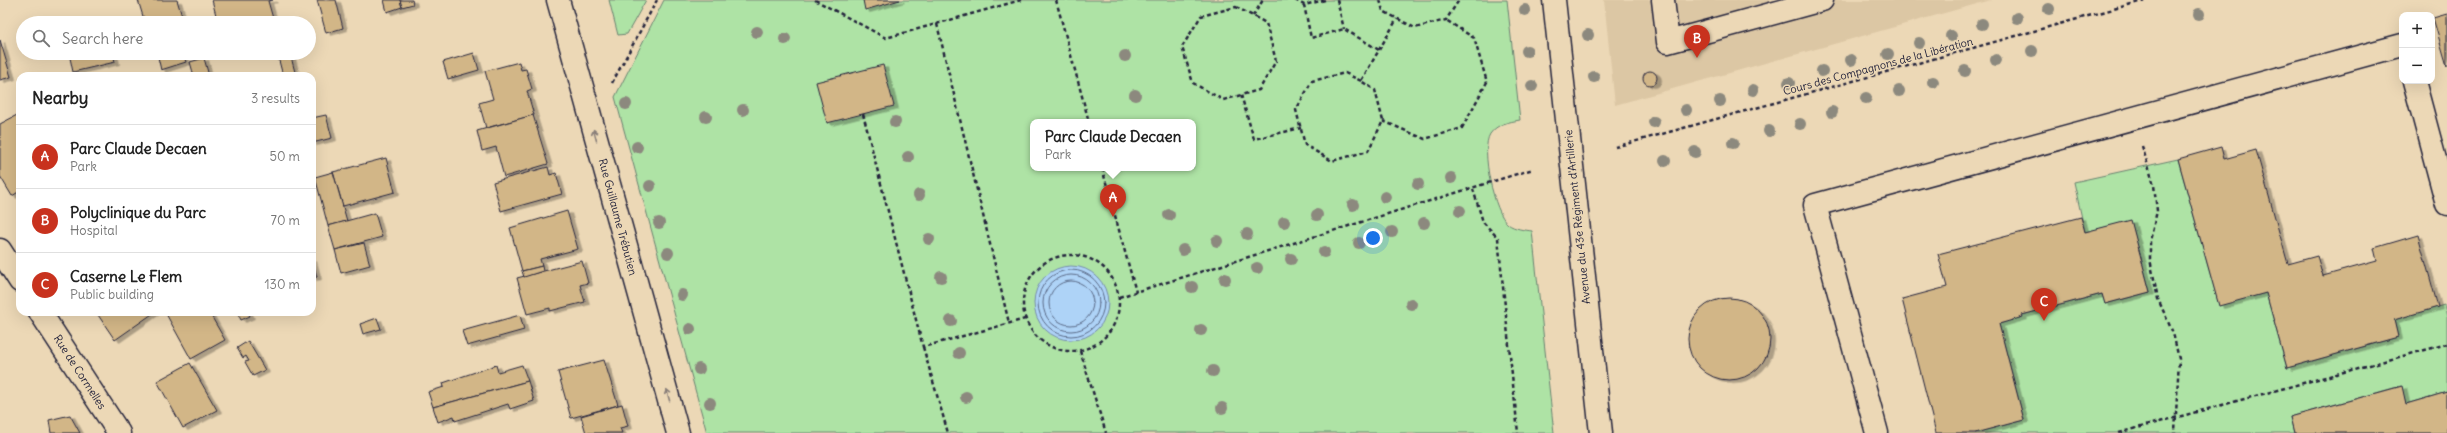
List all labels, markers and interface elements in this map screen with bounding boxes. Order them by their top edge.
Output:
map controls [2399,12,2435,84]
button: + [2399,12,2435,48]
search box [16,16,316,60]
pin: B [1684,25,1710,58]
icon: search [30,27,52,49]
text: Search here [62,29,143,48]
street label: Cours des Compagnons de la Libération [1781,34,1975,98]
button: − [2399,48,2435,84]
text: Nearby [32,87,88,109]
text: 3 results [251,90,300,107]
popup [1030,119,1196,171]
text: Parc Claude Decaen [1045,127,1181,146]
one-way arrow [591,129,599,142]
street label: Avenue du 43e Régiment d'Artillerie [1561,129,1593,305]
text: Parc Claude Decaen [70,139,207,158]
text: Park [1045,146,1071,163]
text: A [41,148,49,165]
text: 50 m [269,148,300,165]
street label: Rue Guillaume Trébutien [596,157,640,277]
text: Park [70,158,97,175]
pin: A [1100,184,1126,217]
text: Polyclinique du Parc [70,203,206,222]
text: B [41,212,49,229]
text: 70 m [271,212,300,229]
text: Hospital [70,222,118,239]
your location [1363,228,1383,248]
text: Caserne Le Flem [70,267,182,286]
text: C [41,276,49,293]
text: 130 m [264,276,300,293]
text: Public building [70,286,154,303]
pin: C [2031,288,2057,321]
street label: Rue de Cormelles [51,332,109,412]
one-way arrow [663,389,671,402]

